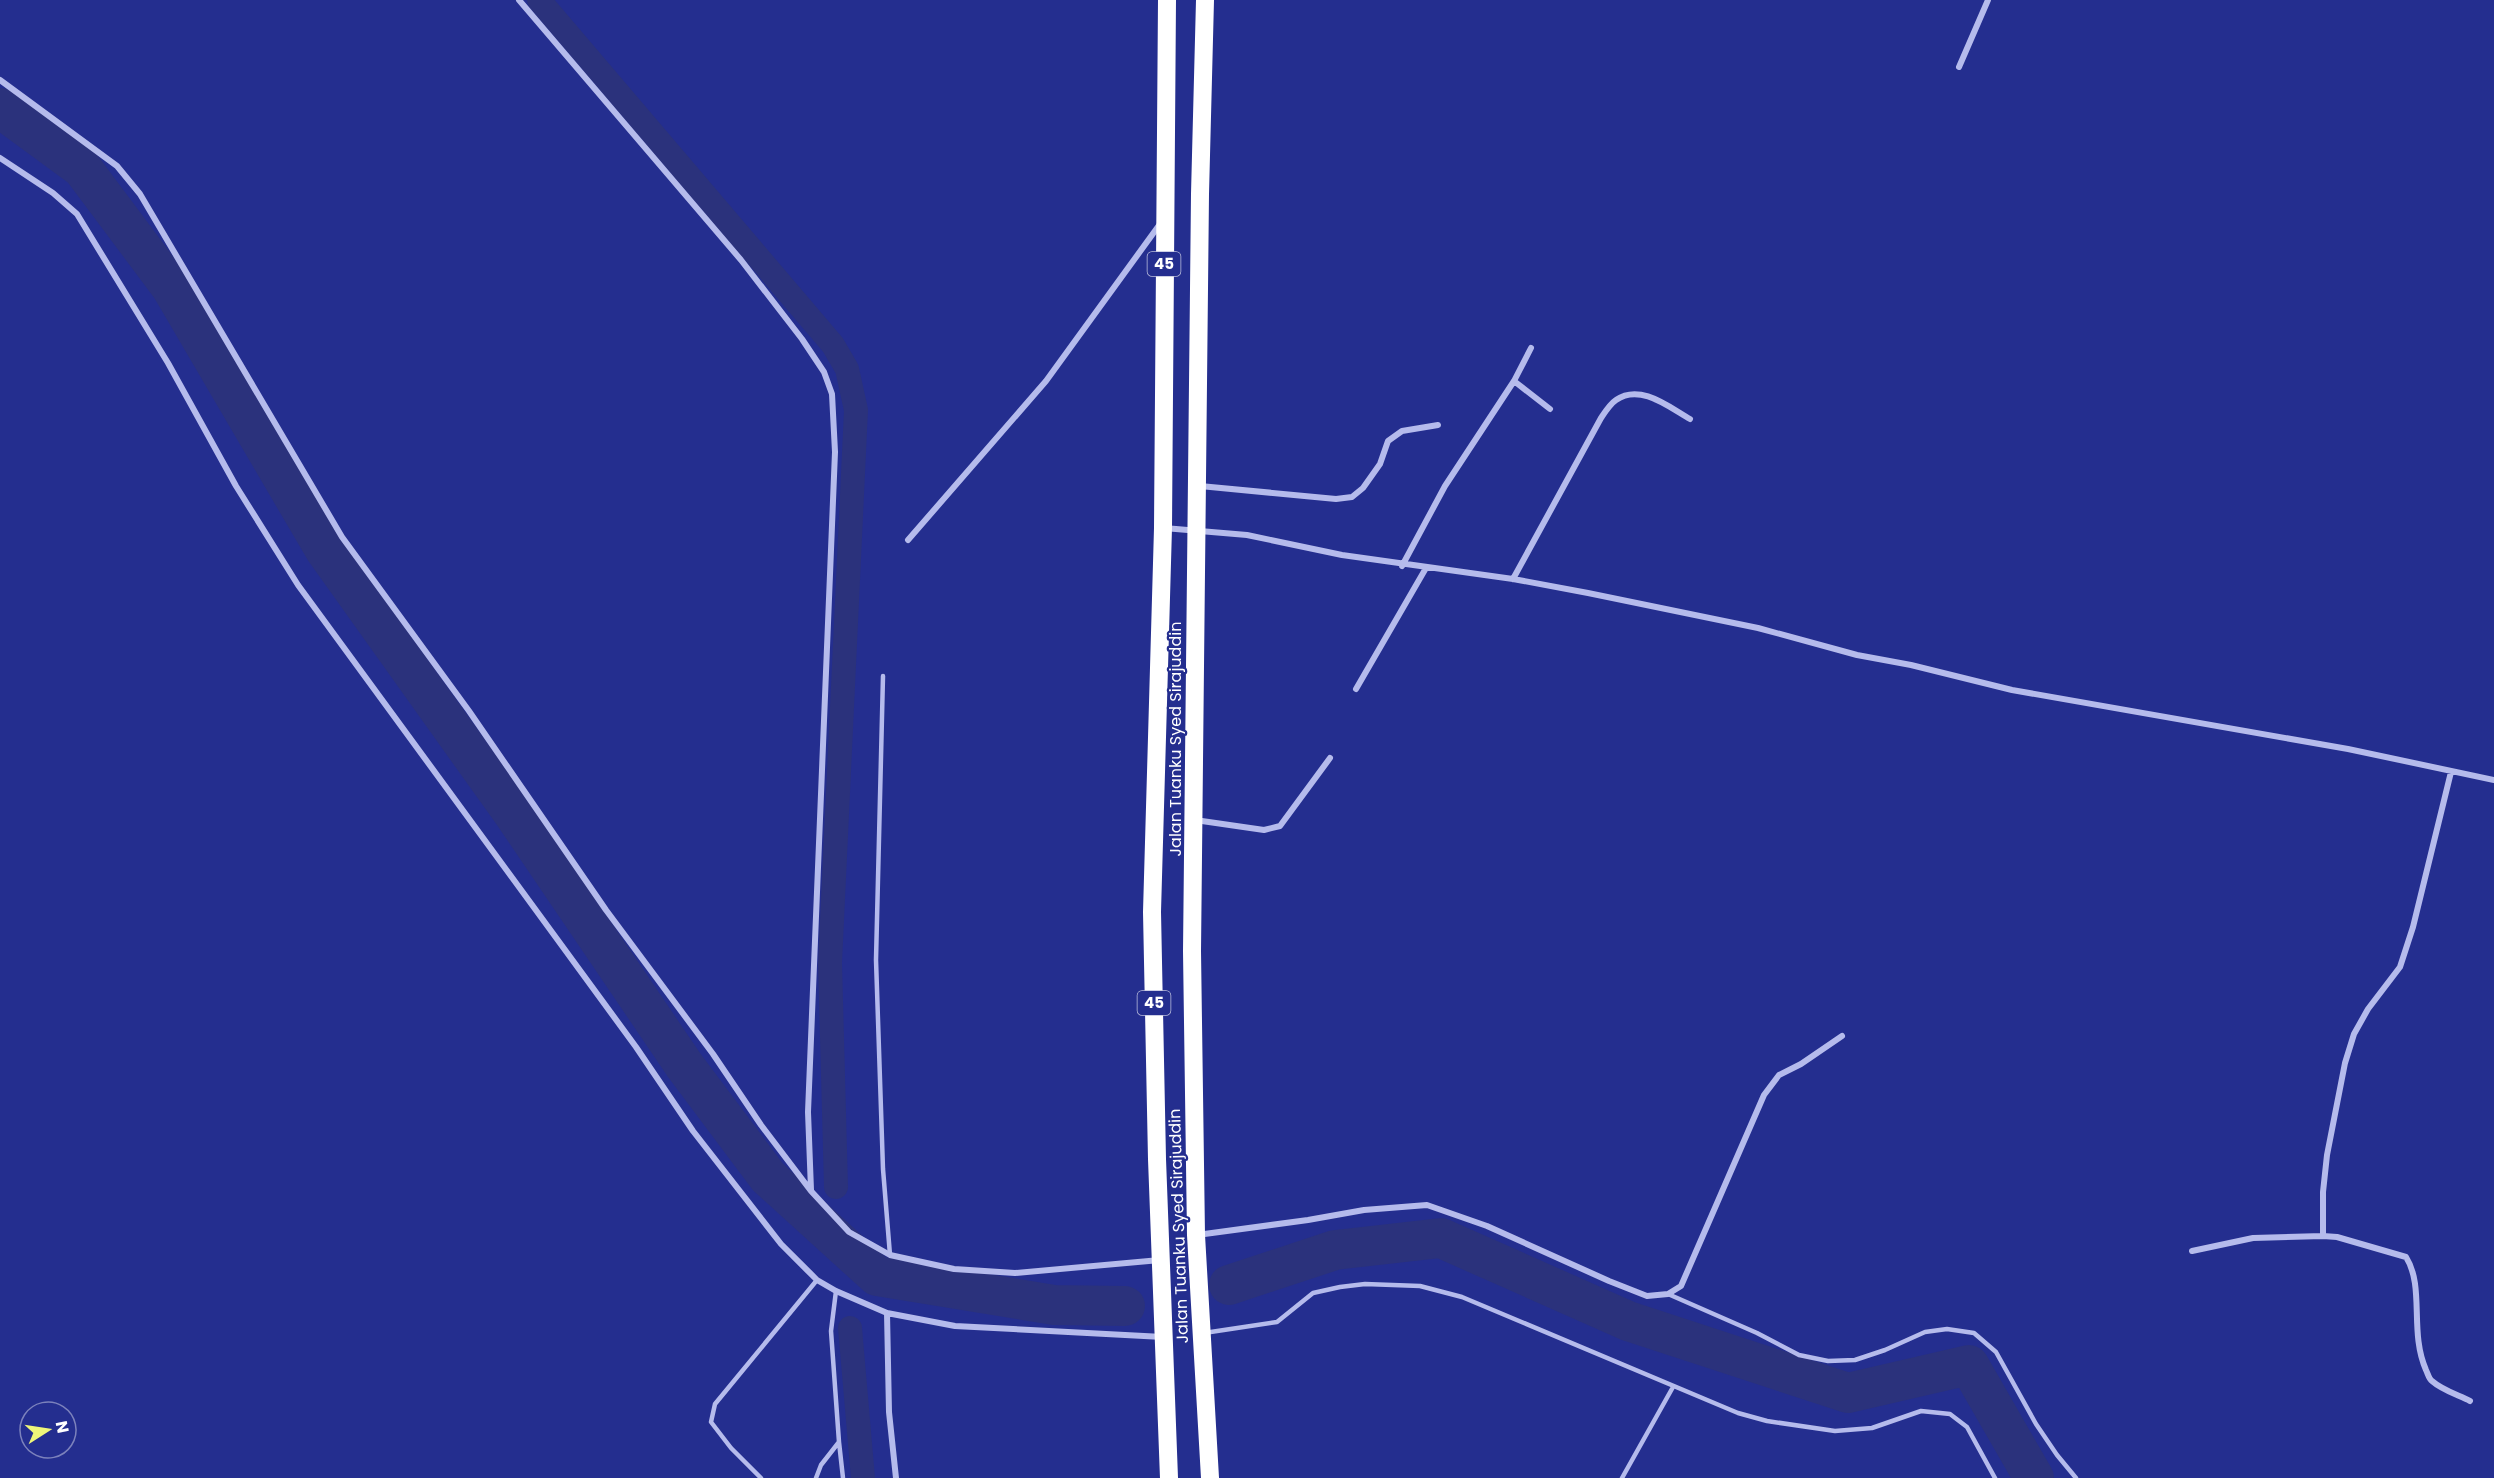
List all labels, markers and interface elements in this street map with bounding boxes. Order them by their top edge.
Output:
road number: 45 [1148,252,1180,276]
street label: Jalan Tuanku Syed Sirajuddin [1164,622,1187,856]
road number: 45 [1138,991,1170,1015]
street label: Jalan Tuanku Syed Sirajuddin [1163,1108,1194,1344]
north arrow [18,1400,78,1460]
text: N [50,1419,75,1435]

